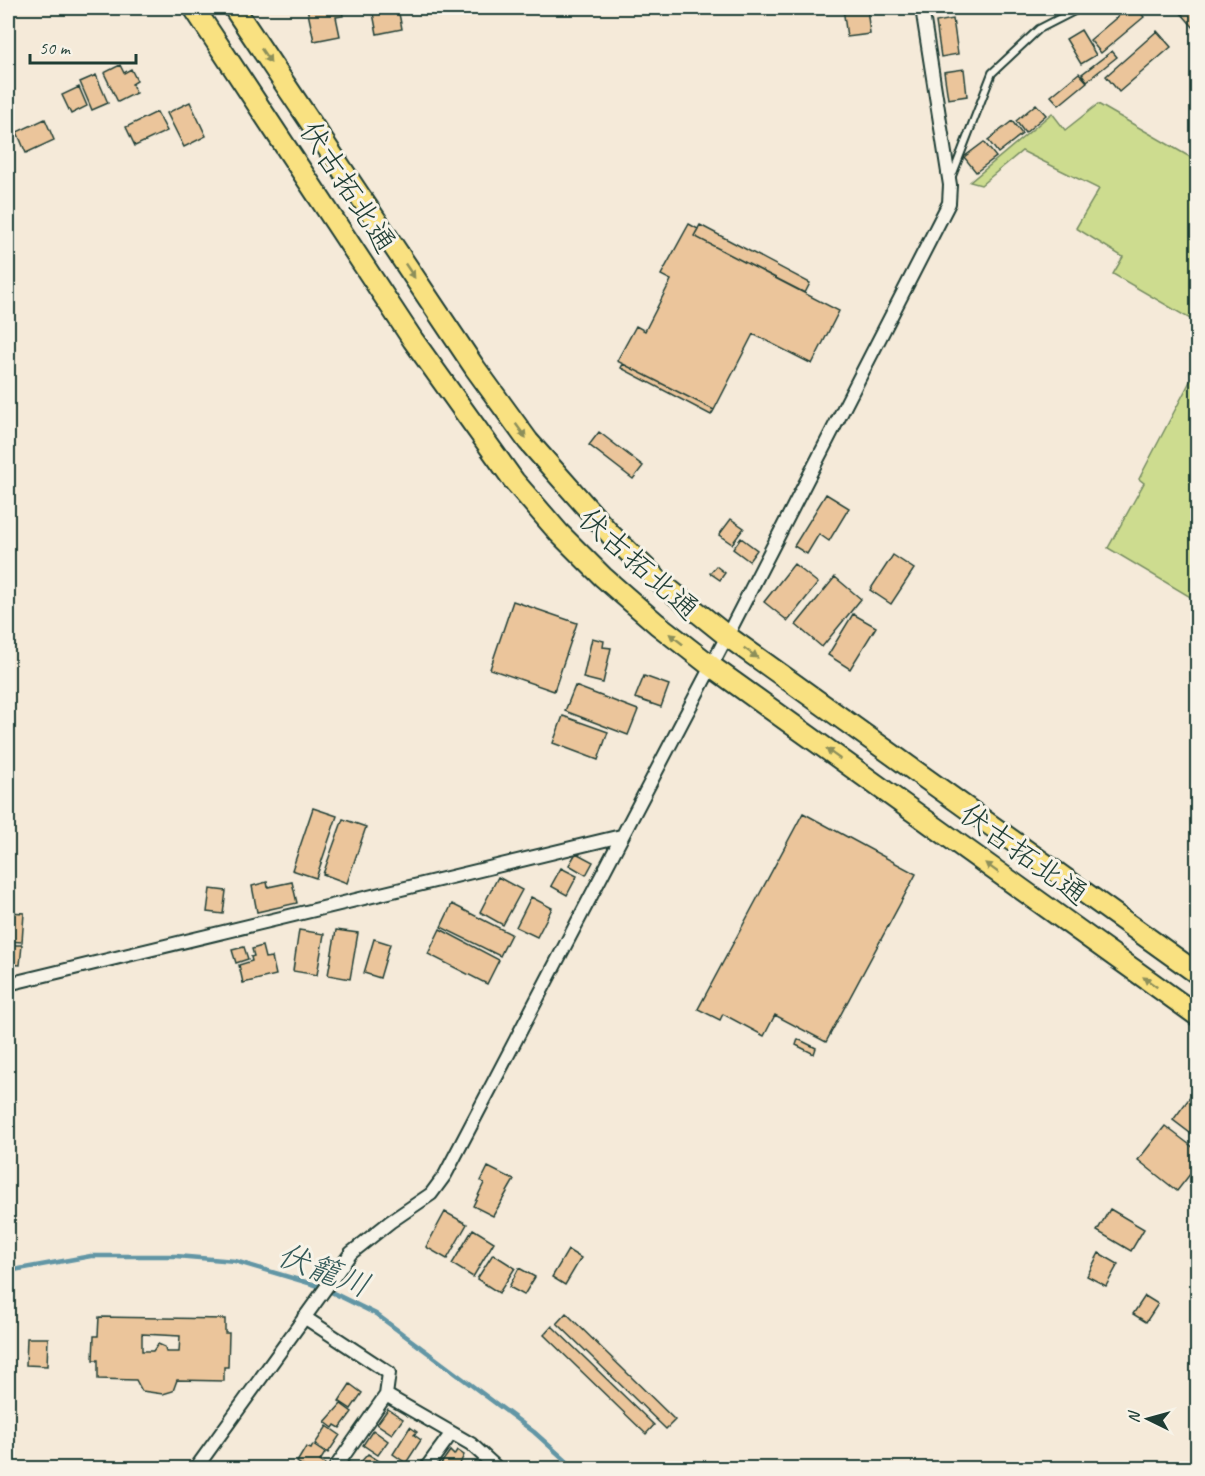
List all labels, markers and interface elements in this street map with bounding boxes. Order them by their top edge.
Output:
scale bar [30,27,136,65]
text: 50 m [39,37,72,59]
one-way arrow [260,48,271,64]
street label: 伏古拓北通 [291,114,405,260]
one-way arrow [404,262,416,278]
one-way arrow [514,423,526,438]
street label: 伏古拓北通 [571,500,707,628]
one-way arrow [668,633,684,646]
one-way arrow [742,647,758,659]
one-way arrow [826,748,842,760]
street label: 伏古拓北通 [952,795,1096,913]
one-way arrow [984,862,1000,874]
one-way arrow [1142,977,1158,988]
water label: 伏籠川 [272,1234,376,1307]
north arrow [1118,1389,1178,1449]
text: N [1124,1409,1145,1424]

